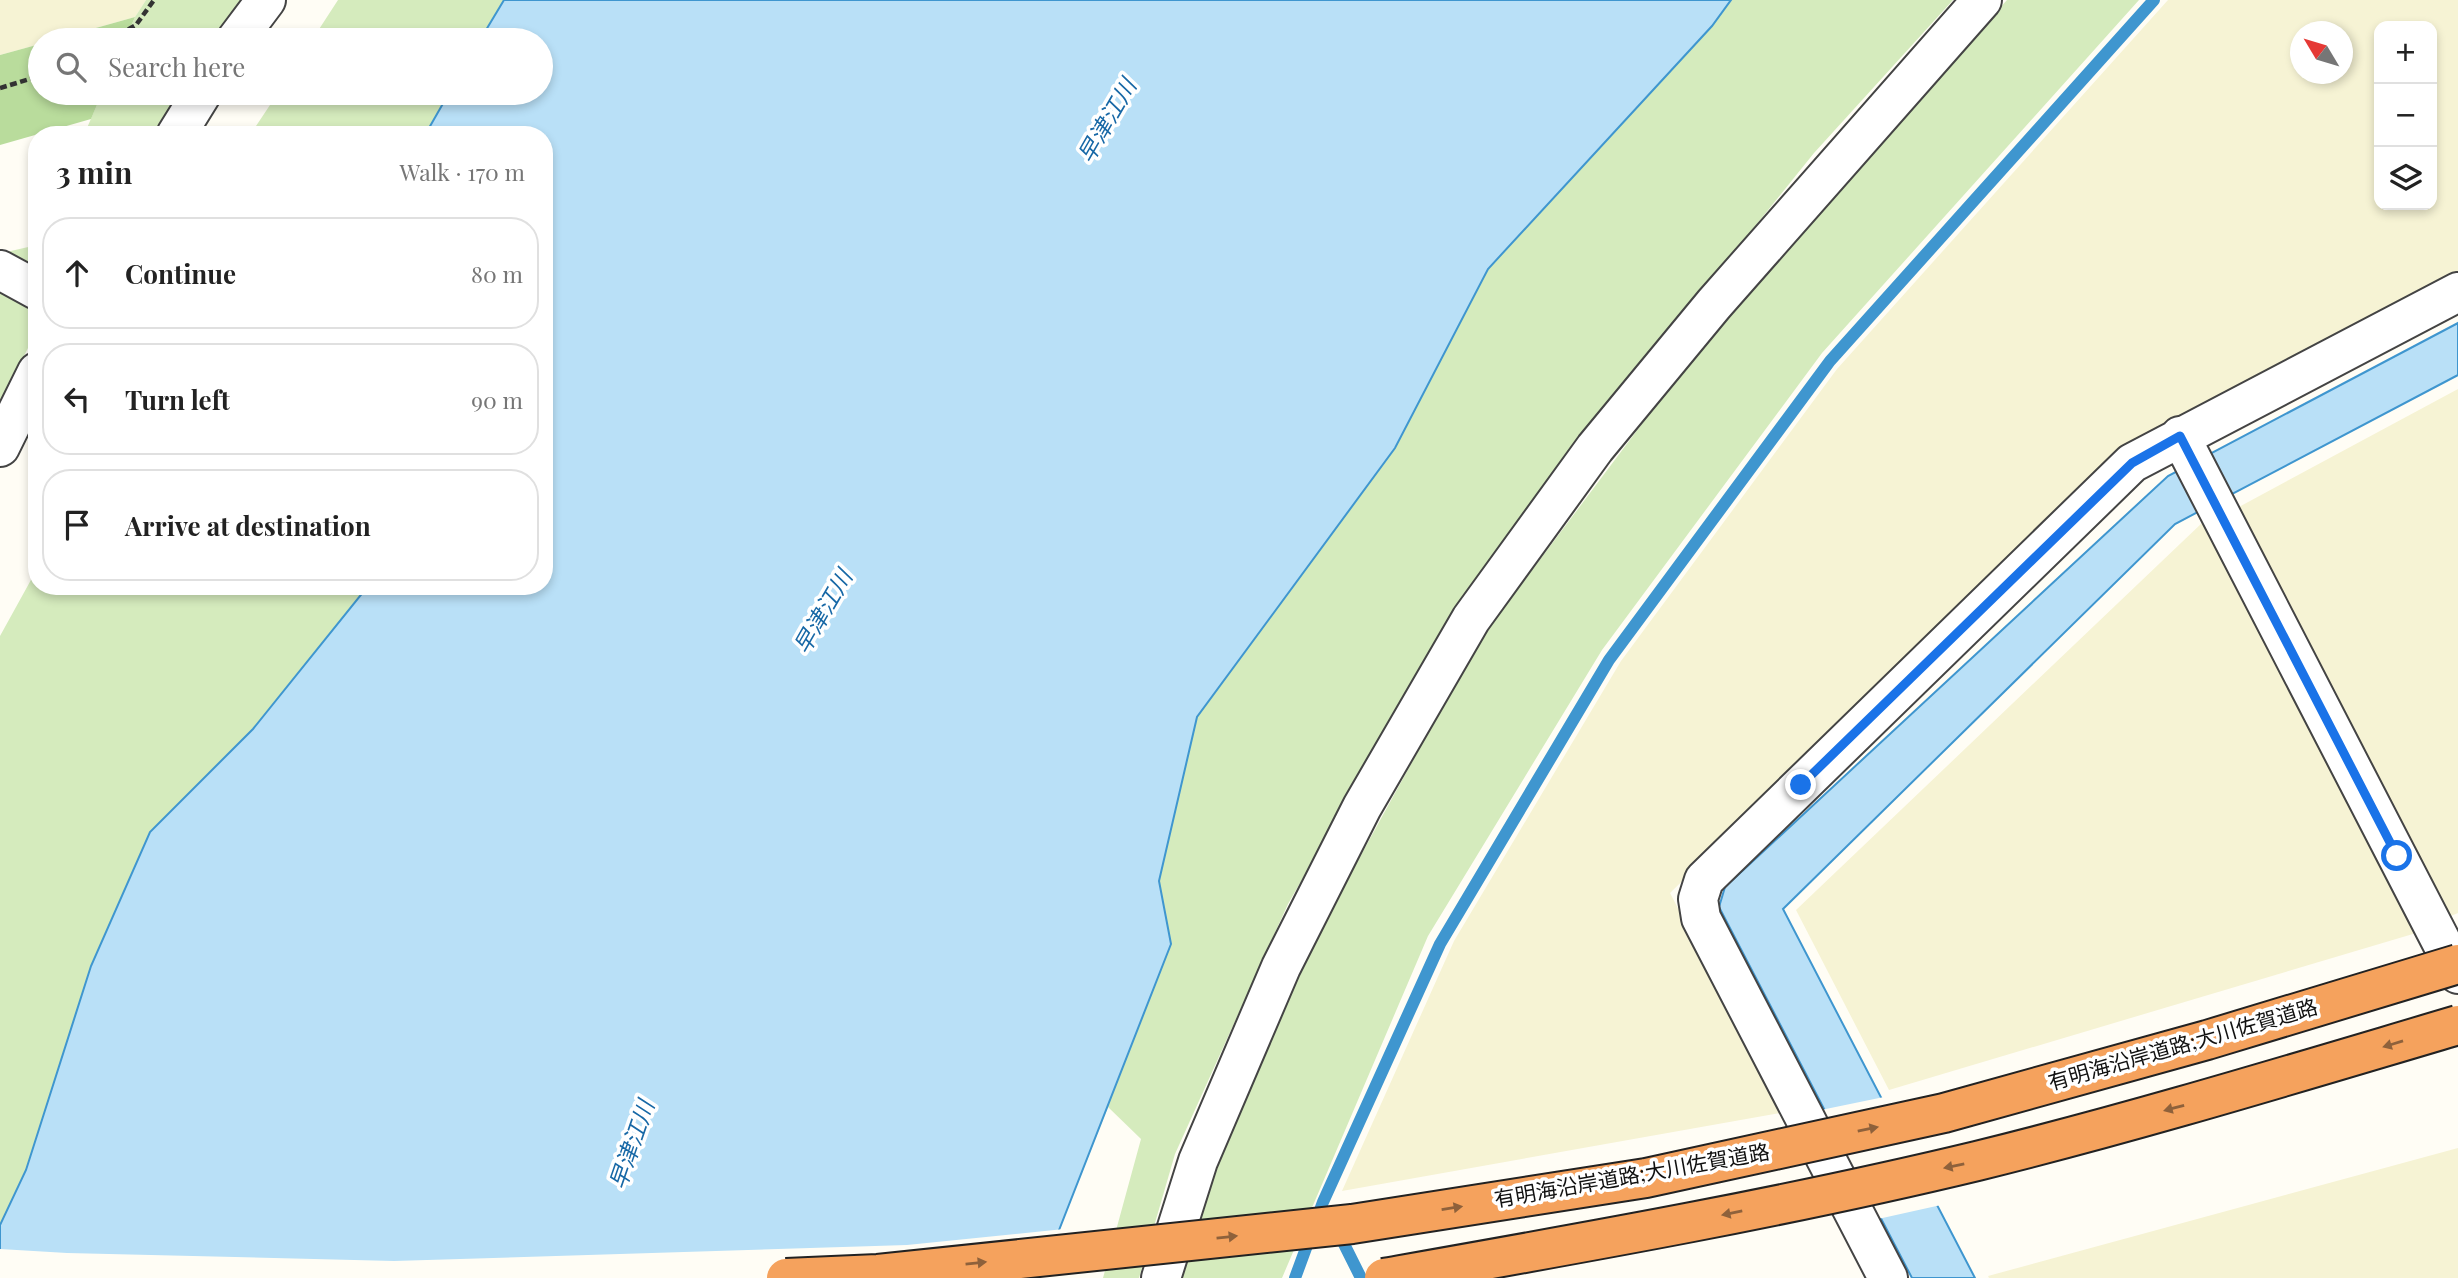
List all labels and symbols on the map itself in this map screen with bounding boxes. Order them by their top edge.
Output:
north arrow [2290,21,2353,84]
water label: 早津江川 [1069,70,1144,168]
water label: 早津江川 [785,561,860,659]
route end [1785,769,1816,800]
route start [2381,840,2412,871]
street label: 有明海沿岸道路;大川佐賀道路 [2045,991,2320,1095]
one-way arrow [2382,1040,2403,1050]
water label: 早津江川 [601,1093,661,1193]
one-way arrow [2163,1103,2185,1114]
one-way arrow [1857,1124,1879,1135]
street label: 有明海沿岸道路;大川佐賀道路 [1492,1136,1771,1212]
one-way arrow [1943,1160,1965,1171]
one-way arrow [1441,1202,1463,1213]
one-way arrow [1721,1208,1743,1219]
one-way arrow [1216,1231,1238,1242]
one-way arrow [965,1258,987,1269]

